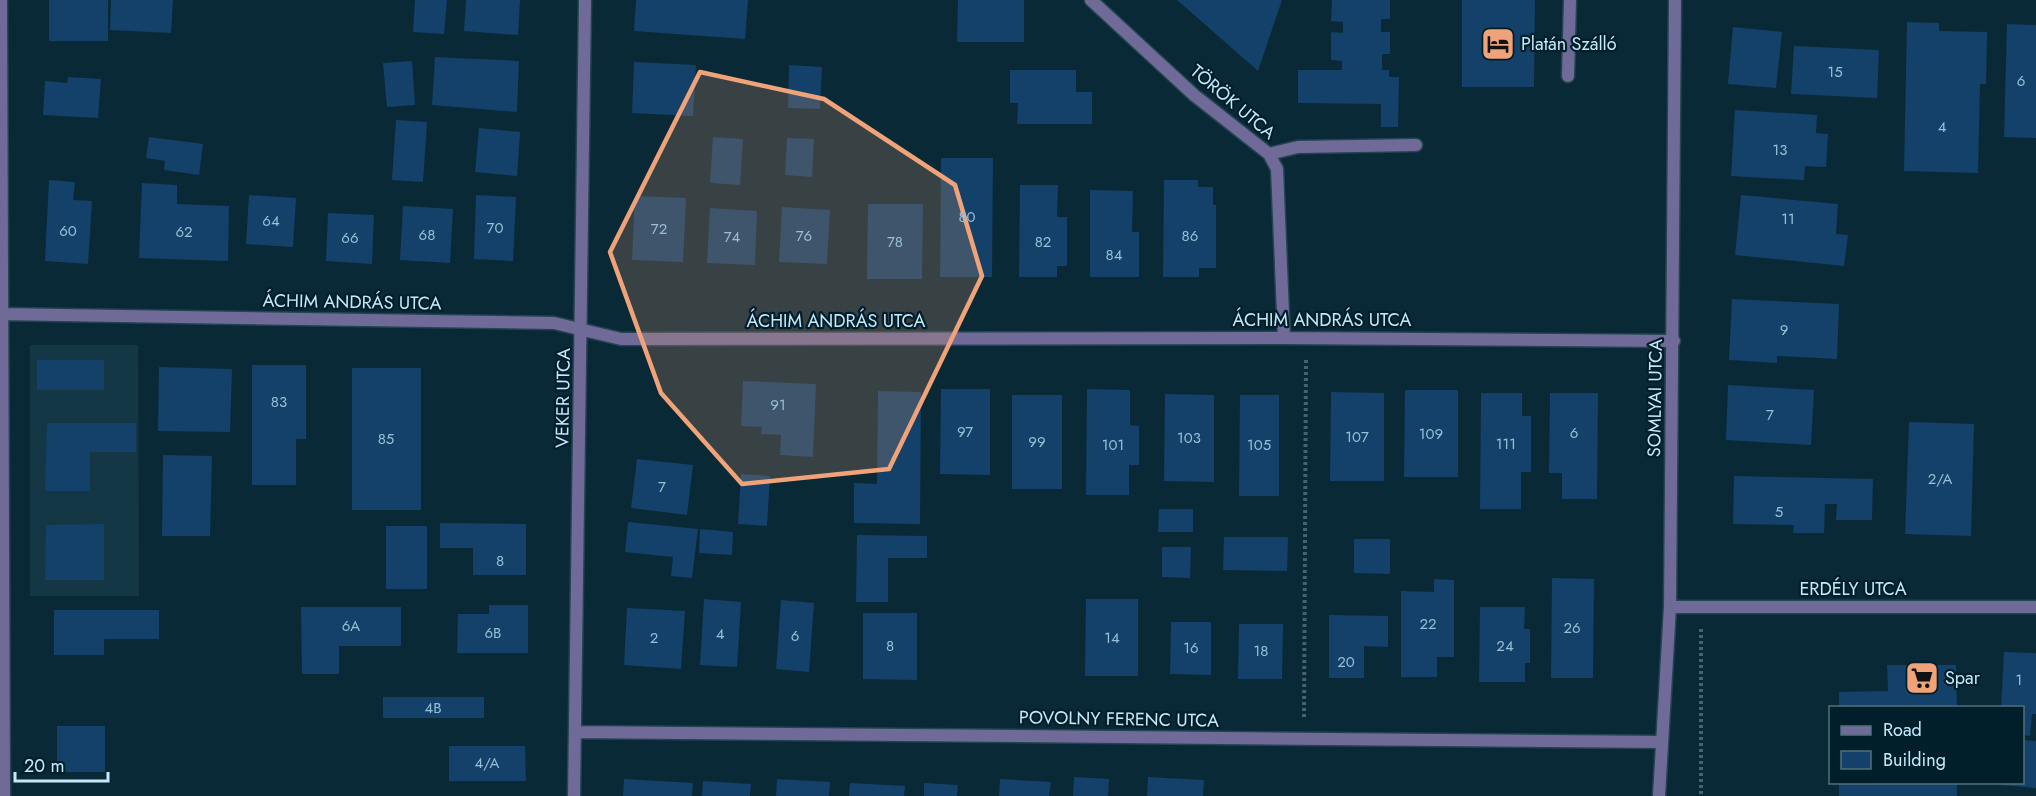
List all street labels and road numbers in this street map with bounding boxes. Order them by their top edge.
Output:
street label: TÖRÖK UTCA [1185,59,1281,146]
street label: ÁCHIM ANDRÁS UTCA [262,287,442,317]
street label: ÁCHIM ANDRÁS UTCA [1233,307,1412,333]
street label: ÁCHIM ANDRÁS UTCA [747,308,926,334]
street label: SOMLYAI UTCA [1641,339,1669,457]
street label: VEKER UTCA [549,348,577,448]
street label: ERDÉLY UTCA [1799,576,1907,602]
street label: POVOLNY FERENC UTCA [1019,704,1219,734]

